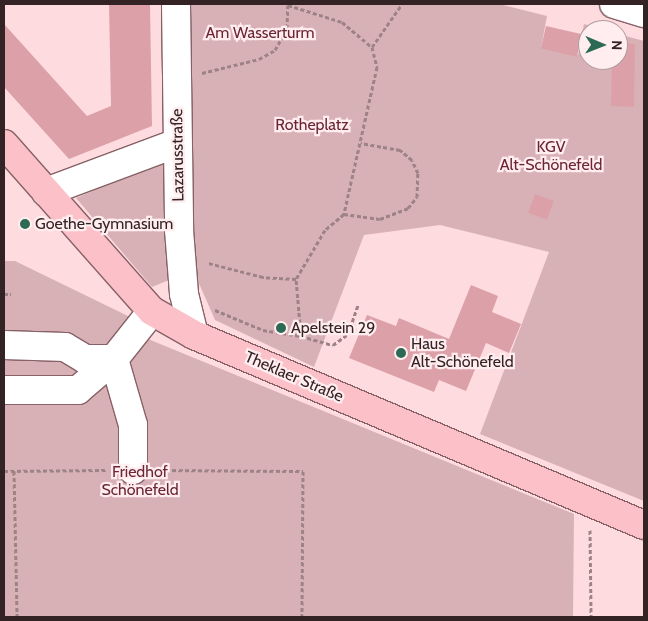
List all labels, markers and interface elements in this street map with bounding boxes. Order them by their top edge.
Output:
north arrow [578,20,628,70]
park label: Am Wasserturm [205,23,315,43]
text: N [608,40,626,50]
street label: Lazarusstraße [168,108,188,202]
park label: Rotheplatz [275,115,349,135]
park label: KGV Alt-Schönefeld [500,137,602,175]
place label: Goethe-Gymnasium [35,214,173,234]
marker: Goethe-Gymnasium [19,218,31,230]
place label: Apelstein 29 [291,318,375,338]
marker: Apelstein 29 [275,322,287,334]
place label: Haus Alt-Schönefeld [411,334,514,372]
marker: Haus Alt-Schönefeld [395,347,407,359]
street label: Theklaer Straße [242,348,346,406]
park label: Friedhof Schönefeld [101,462,179,500]

